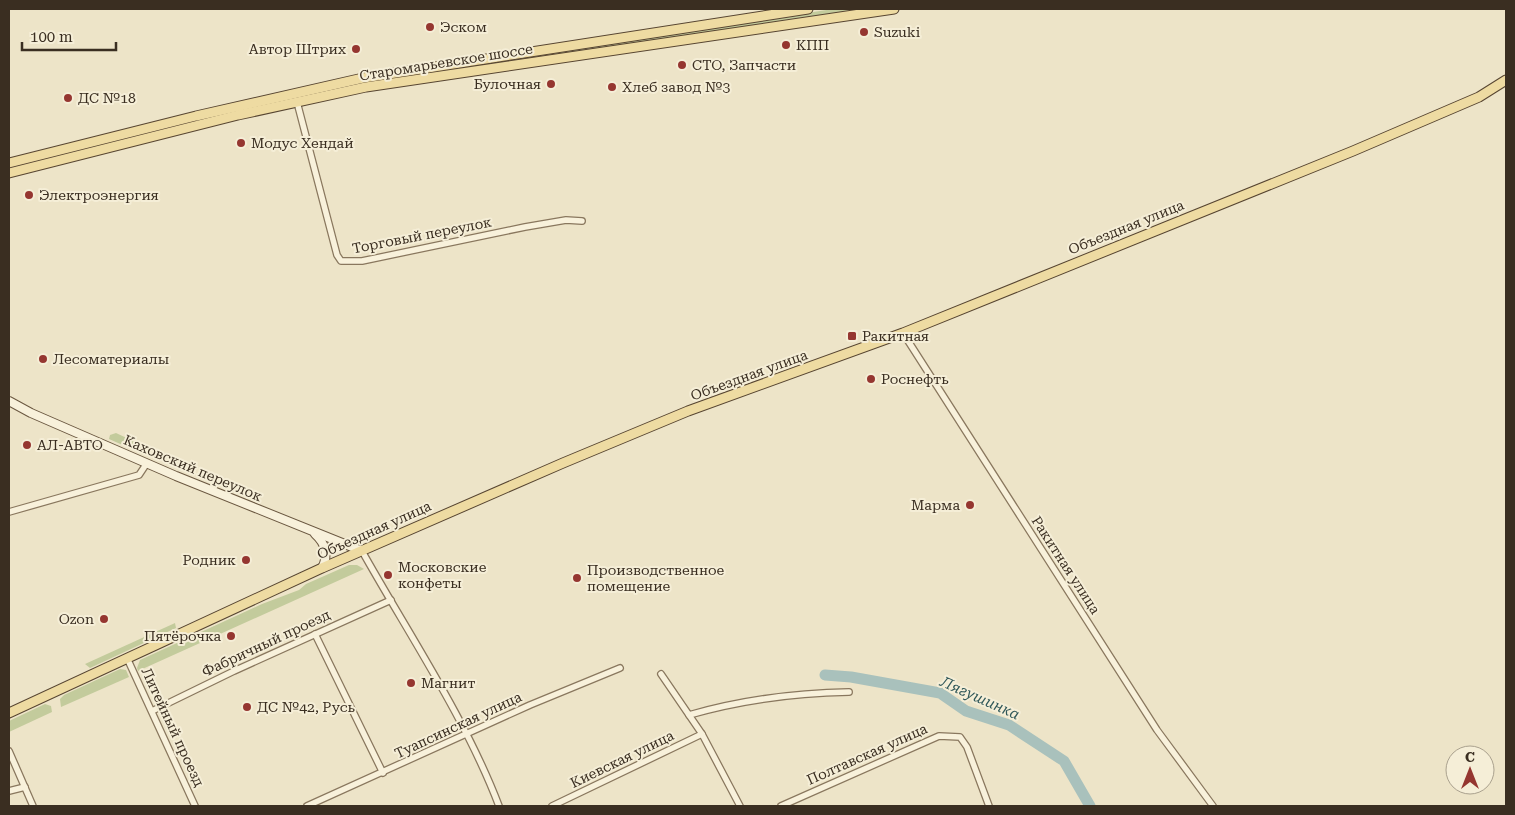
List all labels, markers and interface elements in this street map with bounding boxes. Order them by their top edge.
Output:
place label: Эском [440,19,487,35]
scale bar [22,20,116,52]
marker: Эском [424,21,436,33]
place label: Suzuki [874,24,921,40]
marker: Suzuki [858,26,870,38]
text: 100 m [30,28,73,46]
place label: КПП [796,37,829,53]
marker: КПП [780,39,792,51]
street label: Старомарьевское шоссе [358,40,534,84]
place label: Автор Штрих [249,41,346,57]
marker: Автор Штрих [350,43,362,55]
place label: СТО, Запчасти [692,57,796,73]
marker: СТО, Запчасти [676,59,688,71]
place label: Булочная [474,76,541,92]
marker: Булочная [545,78,557,90]
place label: Хлеб завод №3 [622,79,730,95]
marker: Хлеб завод №3 [606,81,618,93]
place label: ДС №18 [78,90,136,106]
marker: ДС №18 [62,92,74,104]
place label: Модус Хендай [251,135,354,151]
marker: Модус Хендай [235,137,247,149]
place label: Электроэнергия [39,187,159,203]
marker: Электроэнергия [23,189,35,201]
street label: Объездная улица [1066,196,1186,257]
street label: Торговый переулок [351,214,493,256]
place label: Ракитная [862,328,929,344]
marker: Ракитная [846,330,858,342]
street label: Объездная улица [688,346,810,404]
place label: Лесоматериалы [53,351,169,367]
marker: Лесоматериалы [37,353,49,365]
place label: Роснефть [881,371,949,387]
marker: Роснефть [865,373,877,385]
street label: Каховский переулок [121,432,265,505]
place label: АЛ-АВТО [37,437,103,453]
marker: АЛ-АВТО [21,439,33,451]
street label: Объездная улица [314,497,434,562]
place label: Марма [911,497,960,513]
marker: Марма [964,499,976,511]
street label: Ракитная улица [1028,513,1104,617]
place label: Родник [183,552,236,568]
marker: Родник [240,554,252,566]
place label: Московские конфеты [398,559,487,591]
place label: Производственное помещение [587,562,725,594]
marker: Московские конфеты [382,569,394,581]
marker: Производственное помещение [571,572,583,584]
street label: Фабричный проезд [199,606,333,680]
place label: Ozon [59,611,94,627]
marker: Ozon [98,613,110,625]
place label: Пятёрочка [144,628,221,644]
marker: Пятёрочка [225,630,237,642]
street label: Литейный проезд [138,665,208,789]
water label: Лягушинка [937,672,1022,723]
place label: Магнит [421,675,475,691]
marker: Магнит [405,677,417,689]
street label: Туапсинская улица [392,688,524,761]
place label: ДС №42, Русь [257,699,355,715]
marker: ДС №42, Русь [241,701,253,713]
street label: Полтавская улица [804,720,930,788]
street label: Киевская улица [568,727,677,791]
north arrow [1445,745,1495,795]
text: С [1465,749,1475,765]

